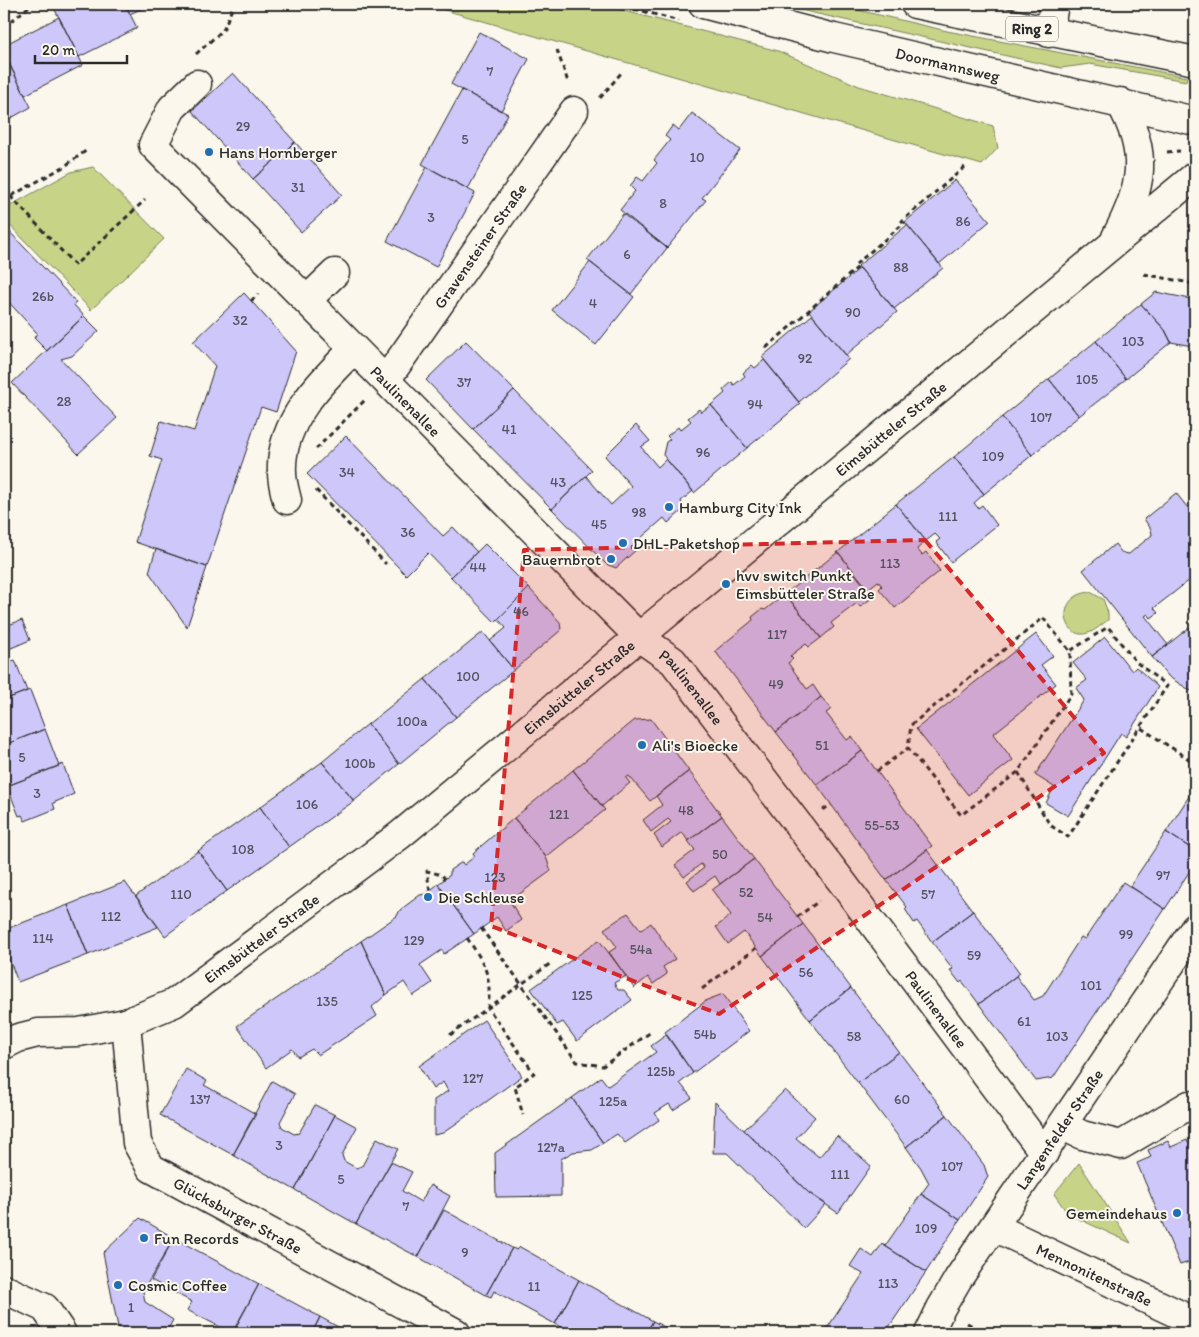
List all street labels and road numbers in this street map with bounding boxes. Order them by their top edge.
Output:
road number: Ring 2 [1006,16,1058,42]
street label: Doormannsweg [894,43,1002,86]
street label: Gravensteiner Straße [430,179,530,312]
street label: Paulinenallee [367,362,445,440]
street label: Eimsbütteler Straße [831,377,950,480]
street label: Eimsbütteler Straße [519,635,638,738]
street label: Paulinenallee [656,645,728,728]
street label: Eimsbütteler Straße [200,889,323,987]
street label: Paulinenallee [902,966,972,1051]
street label: Langenfelder Straße [1012,1065,1107,1193]
street label: Glücksburger Straße [170,1173,305,1257]
street label: Mennonitenstraße [1033,1239,1156,1310]

